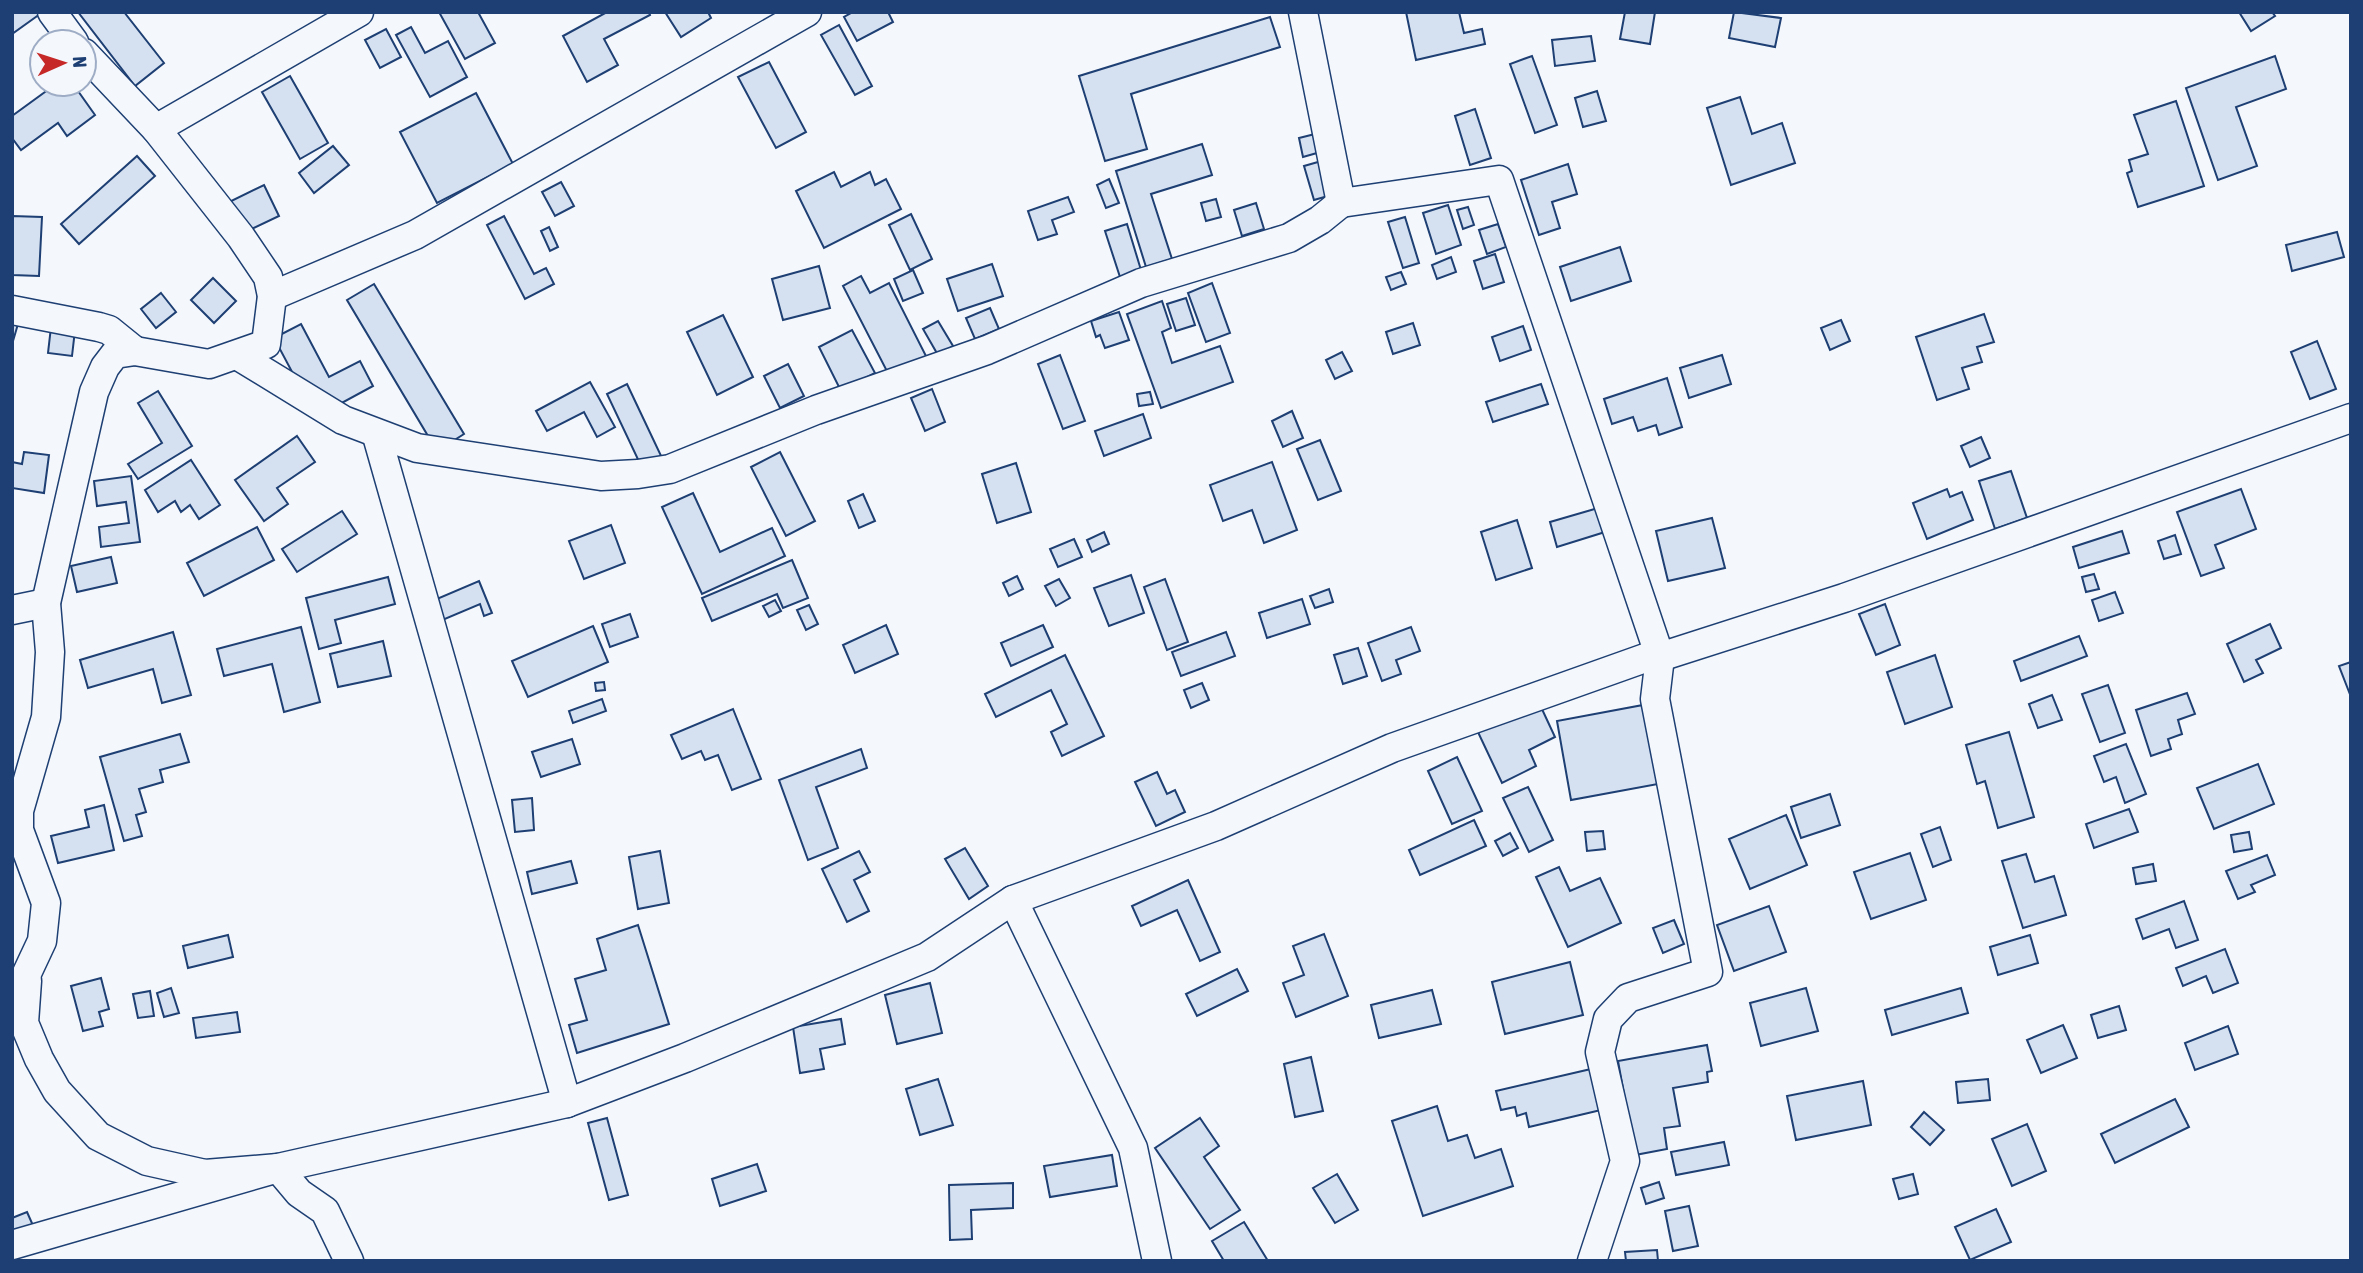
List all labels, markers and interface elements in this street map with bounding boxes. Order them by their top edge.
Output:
north arrow [28,28,98,98]
text: N [69,56,91,68]

